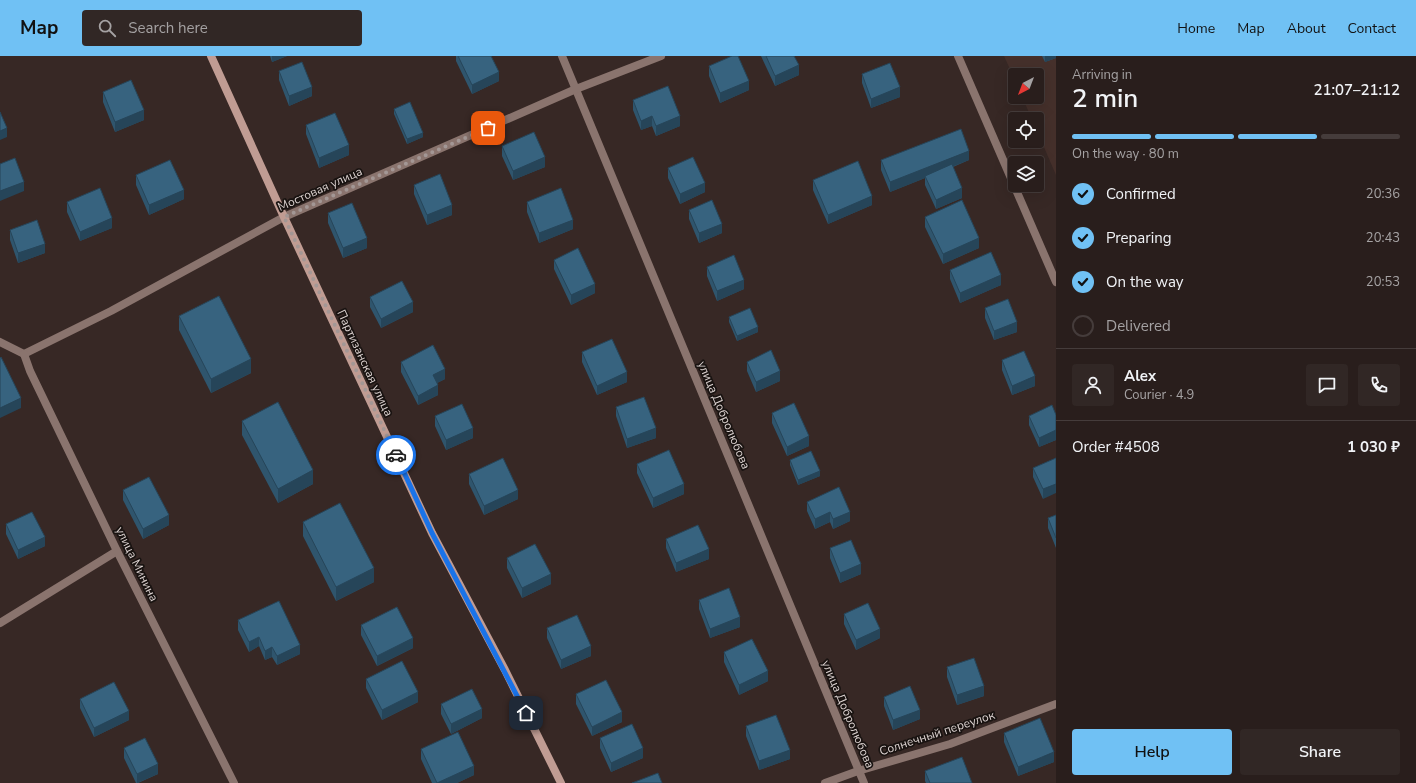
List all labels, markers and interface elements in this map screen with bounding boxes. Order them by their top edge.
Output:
search box [82,10,362,46]
text: Map [20,15,58,41]
icon: search [96,17,118,39]
text: Search here [128,18,208,38]
text: Home [1177,19,1215,38]
text: Map [1237,19,1265,38]
text: About [1287,19,1326,38]
text: Contact [1348,19,1396,38]
text: Arriving in [1072,66,1132,84]
north arrow [1008,68,1044,104]
map controls [1008,68,1044,192]
text: 21:07–21:12 [1313,80,1400,100]
text: 2 min [1072,81,1138,116]
pin [471,111,505,145]
button: locate [1008,112,1044,148]
icon: bag [477,117,499,139]
text: On the way · 80 m [1072,145,1179,163]
button: layers [1008,156,1044,192]
street label: Мостовая улица [275,163,365,215]
icon: check [1072,183,1094,205]
text: Confirmed [1106,184,1176,204]
text: 20:36 [1366,185,1400,203]
icon: check [1072,227,1094,249]
text: Preparing [1106,228,1171,248]
text: 20:43 [1366,229,1400,247]
icon: check [1072,271,1094,293]
text: On the way [1106,272,1184,292]
text: 20:53 [1366,273,1400,291]
street label: Партизанская улица [333,307,397,419]
text: Delivered [1106,316,1171,336]
street label: улица Добролюбова [694,358,754,472]
button: person [1072,364,1114,406]
button: chat [1306,364,1348,406]
button: phone [1358,364,1400,406]
text: Alex [1124,366,1156,386]
text: Courier · 4.9 [1124,386,1194,404]
courier [376,435,416,475]
text: Order #4508 [1072,437,1160,457]
text: 1 030 ₽ [1347,437,1400,457]
icon: car [385,444,407,466]
street label: улица Минина [112,524,162,604]
street label: улица Добролюбова [818,657,878,771]
pin [509,696,543,730]
icon: home [515,702,537,724]
street label: Солнечный переулок [877,707,997,759]
button: Help [1072,729,1232,775]
button: Share [1240,729,1400,775]

